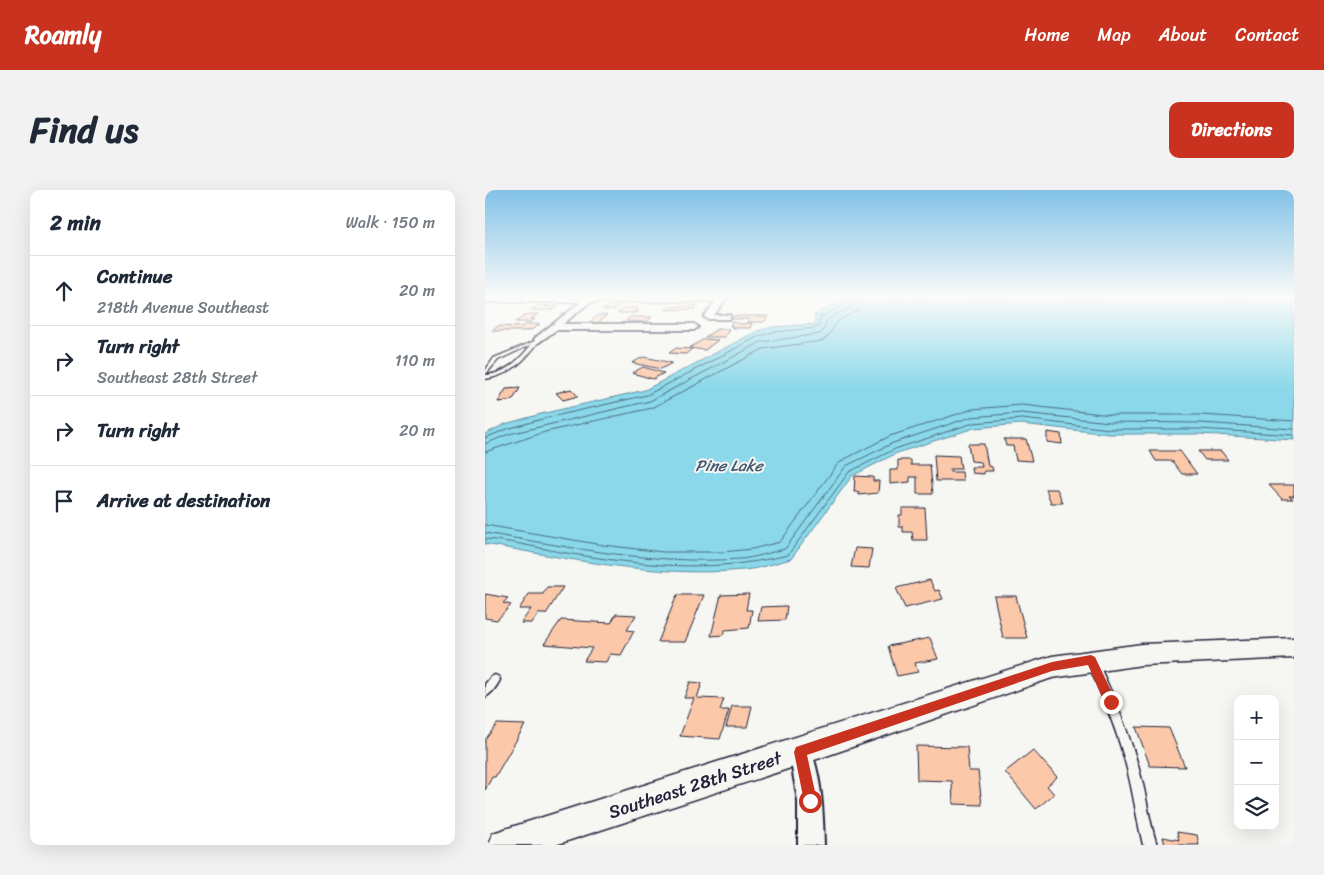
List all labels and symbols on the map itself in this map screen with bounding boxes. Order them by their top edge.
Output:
water label: Pine Lake [695,451,764,480]
route end [1100,691,1123,714]
street label: Southeast 28th Street [604,742,787,828]
route start [799,790,822,813]

